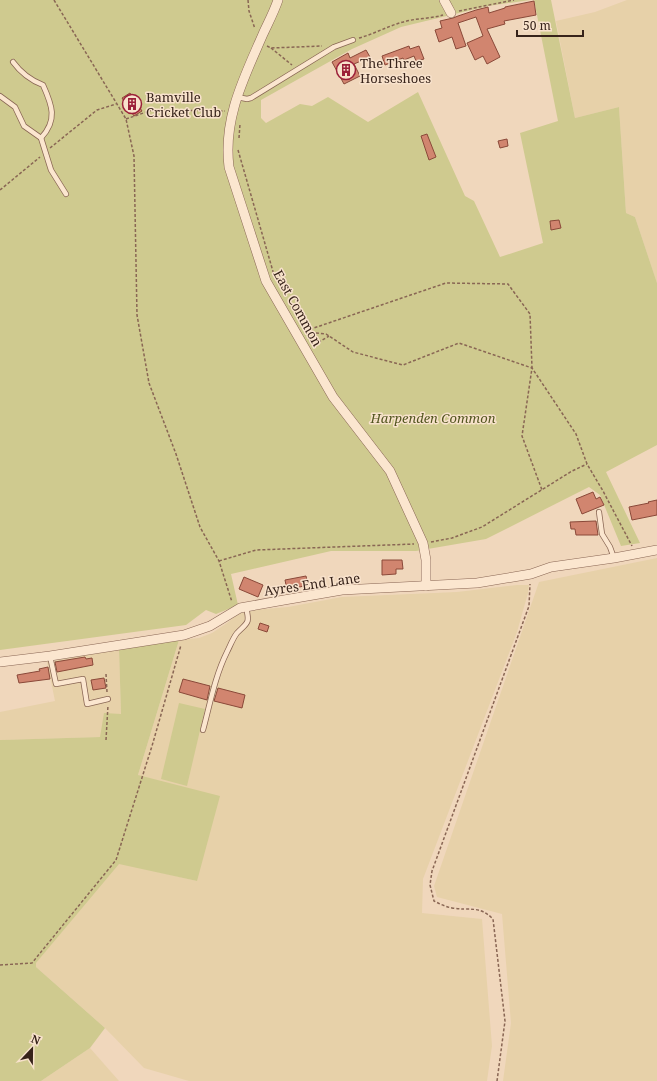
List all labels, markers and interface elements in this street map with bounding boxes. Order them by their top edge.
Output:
scale bar [517,12,583,38]
text: 50 m [523,17,551,34]
place label: The Three Horseshoes [360,54,431,87]
building icon: The Three Horseshoes [335,59,357,81]
place label: Bamville Cricket Club [146,88,221,121]
building icon: Bamville Cricket Club [121,93,143,115]
street label: East Common [269,266,327,350]
park label: Harpenden Common [370,409,496,427]
street label: Ayres End Lane [263,568,361,600]
north arrow [12,1029,52,1069]
text: N [29,1031,43,1048]

